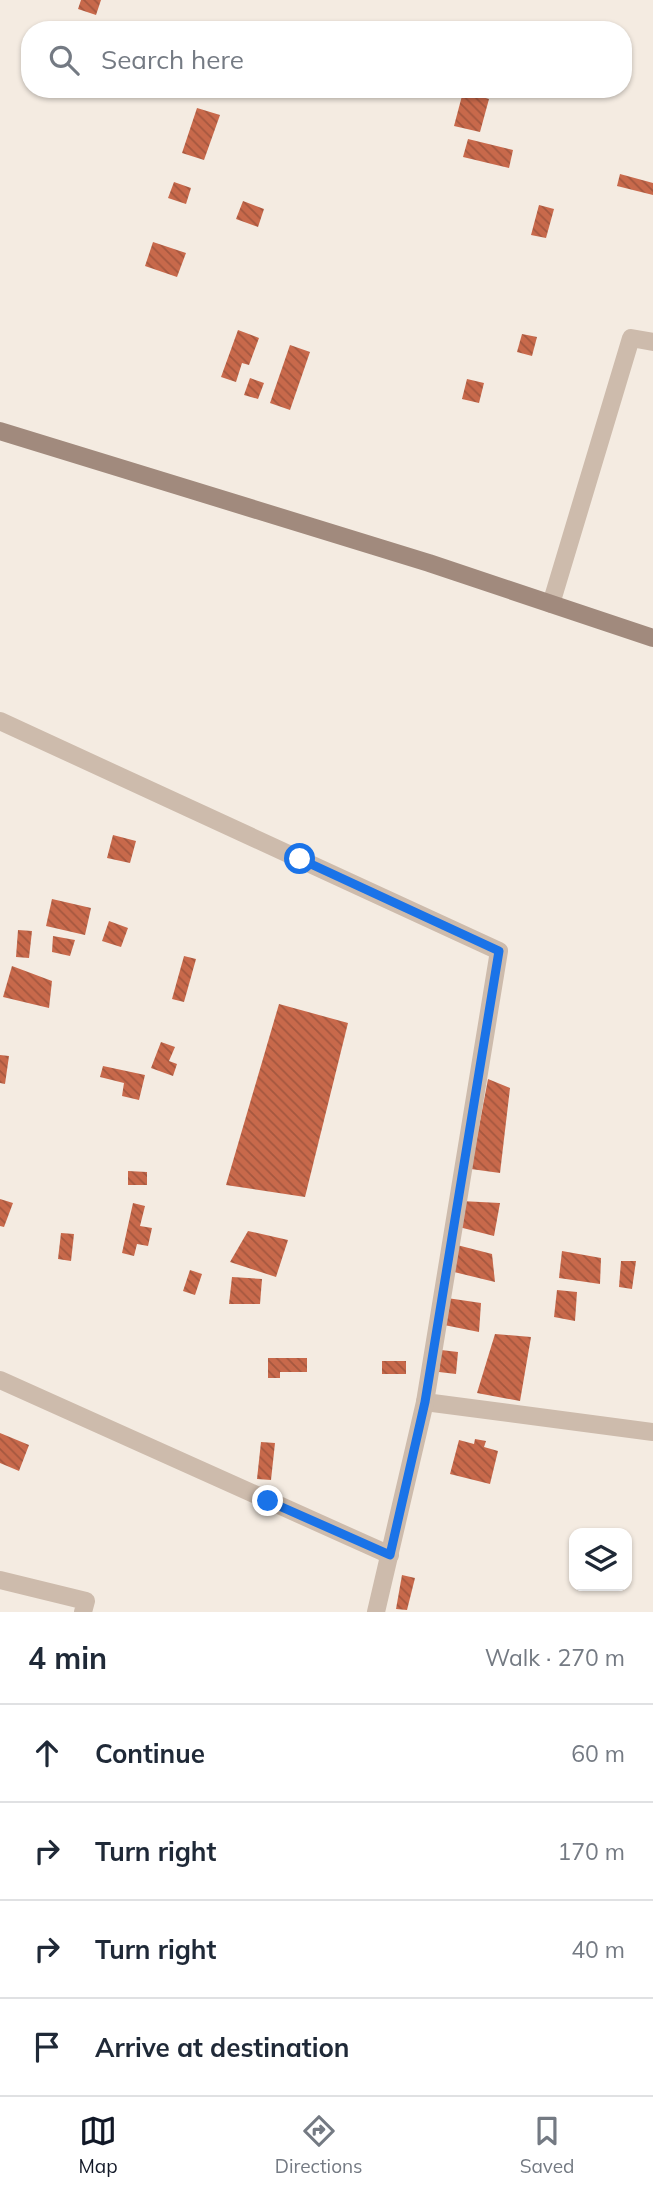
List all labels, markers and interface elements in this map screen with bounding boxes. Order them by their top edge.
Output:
search box [21,21,632,98]
icon: search [45,41,83,79]
text: Search here [101,43,244,76]
route start [284,843,315,874]
route end [252,1485,283,1516]
map controls [569,1528,632,1591]
button: layers [569,1528,632,1591]
text: 4 min [28,1639,107,1677]
text: Walk · 270 m [485,1643,625,1672]
icon: ahead [28,1734,66,1772]
text: Continue [95,1737,205,1770]
text: 60 m [571,1739,625,1768]
icon: right [28,1832,66,1870]
text: Turn right [95,1835,216,1868]
text: 170 m [557,1837,625,1866]
icon: right [28,1930,66,1968]
text: Turn right [95,1933,216,1966]
text: 40 m [571,1935,625,1964]
icon: arrive [28,2028,66,2066]
text: Arrive at destination [95,2031,350,2064]
tab: Map [79,2112,118,2178]
tab: Directions [275,2112,363,2178]
tab: Saved [520,2112,574,2178]

